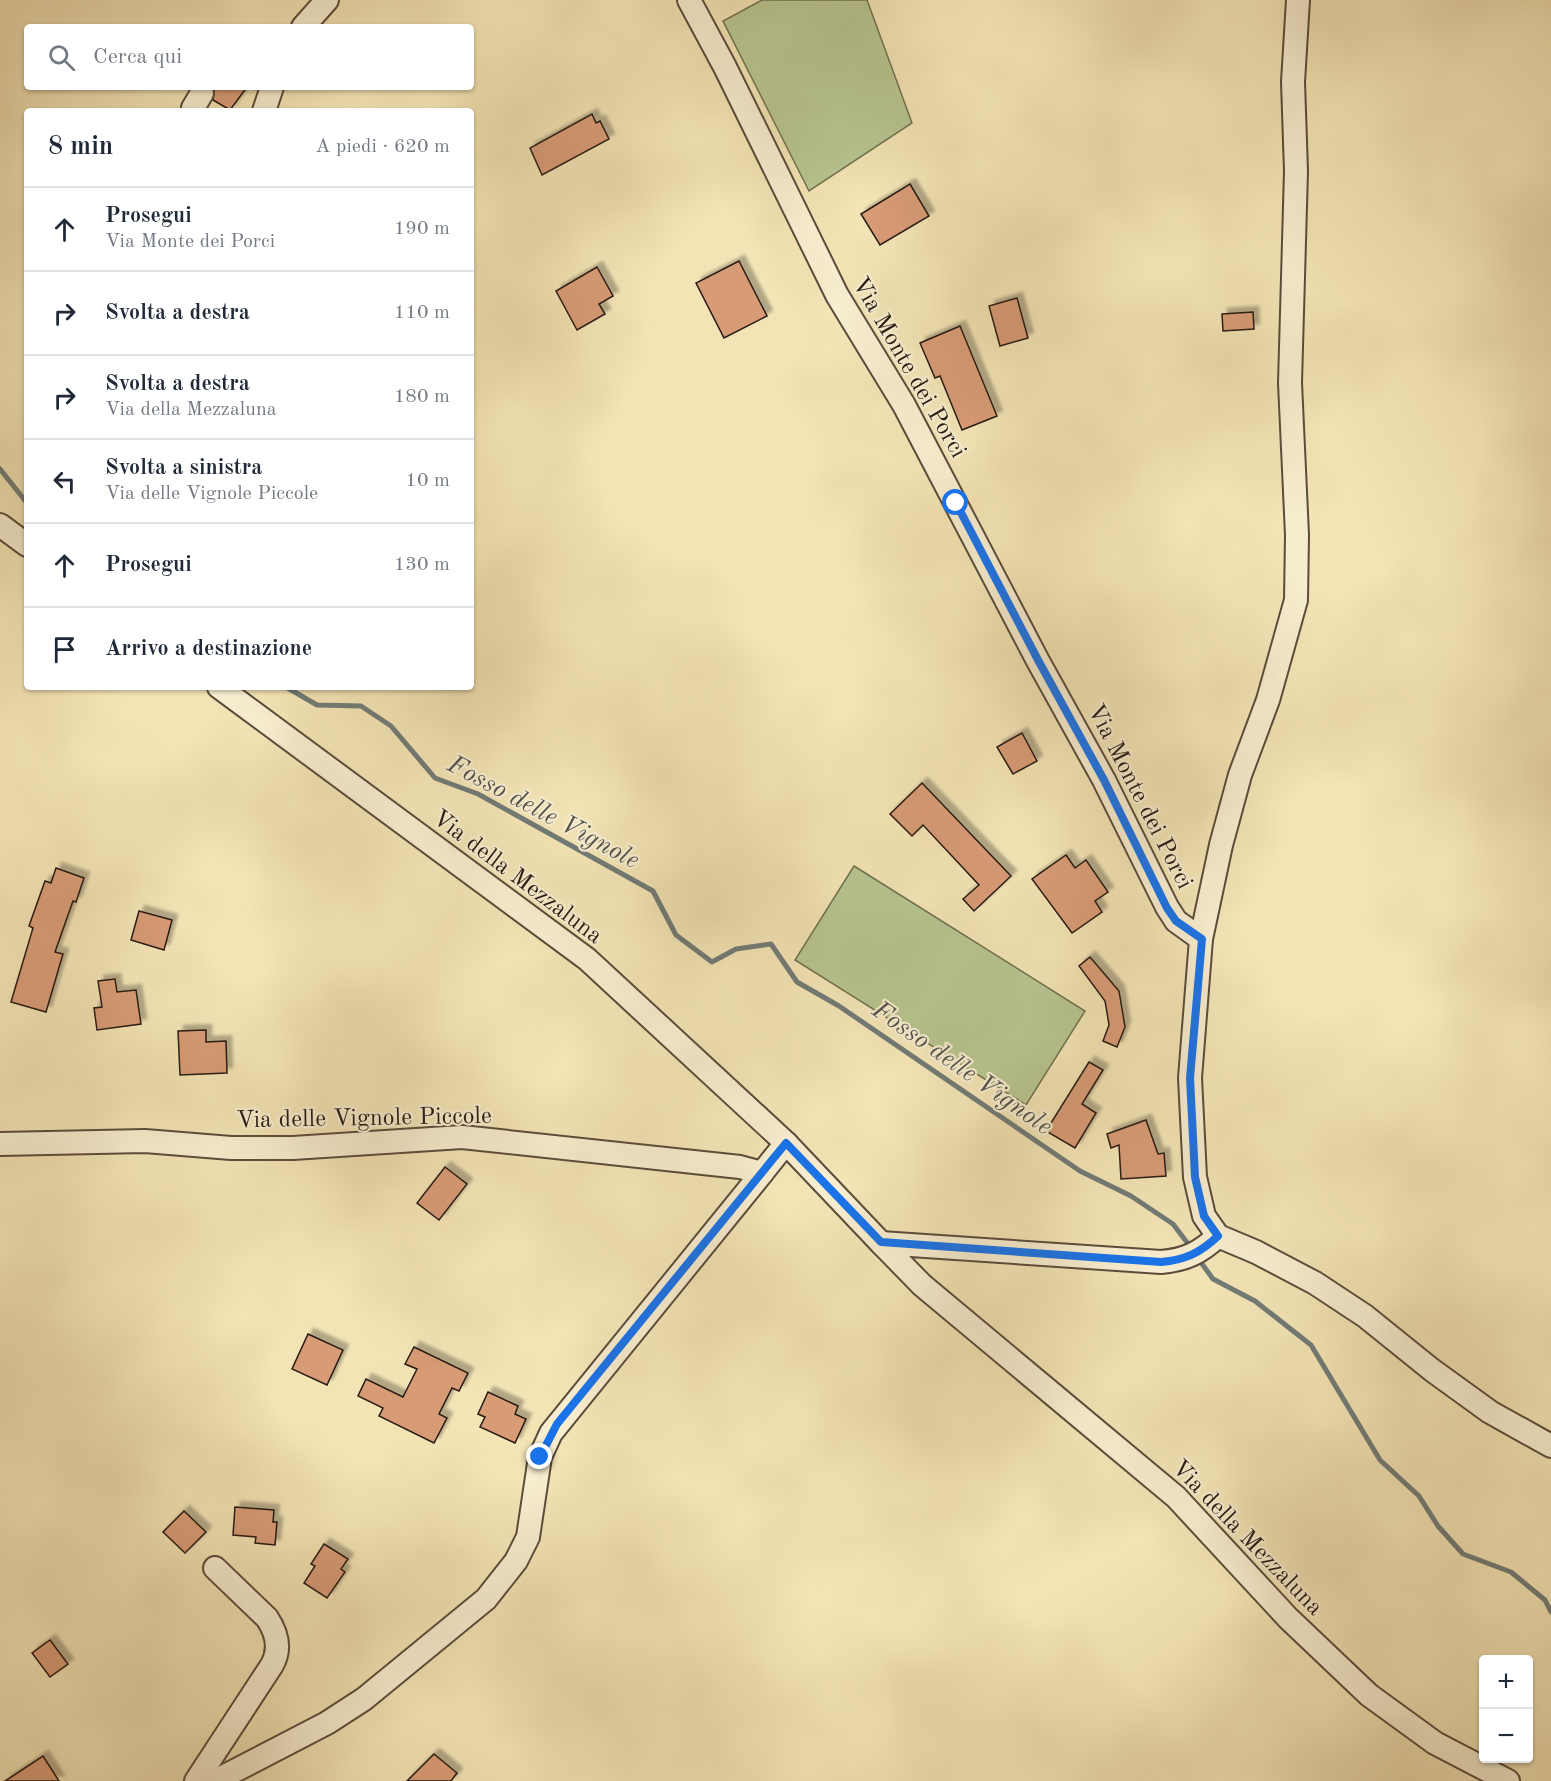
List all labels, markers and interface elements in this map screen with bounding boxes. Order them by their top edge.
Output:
search box [24,24,474,90]
icon: search [45,41,78,74]
text: Cerca qui [93,46,182,68]
text: 8 min [48,134,113,160]
text: A piedi · 620 m [315,137,450,157]
text: Prosegui [105,205,192,227]
icon: ahead [48,213,81,246]
text: 190 m [394,219,450,239]
text: Via Monte dei Porci [105,232,275,252]
street label: Via Monte dei Porci [847,274,970,462]
icon: right [48,297,81,330]
text: Svolta a destra [105,302,250,324]
text: 110 m [394,303,450,323]
text: Svolta a destra [105,373,250,395]
icon: right [48,381,81,414]
text: 180 m [394,387,450,407]
text: Via della Mezzaluna [105,400,277,420]
text: Svolta a sinistra [105,457,263,479]
icon: left [48,465,81,498]
text: 10 m [405,471,450,491]
text: Via delle Vignole Piccole [105,484,318,504]
route start [942,489,968,515]
icon: ahead [48,549,81,582]
text: Prosegui [105,554,192,576]
text: 130 m [394,555,450,575]
icon: arrive [48,633,81,666]
text: Arrivo a destinazione [105,638,312,660]
street label: Via Monte dei Porci [1082,700,1196,893]
water label: Fosso delle Vignole [442,751,643,874]
street label: Via della Mezzaluna [427,806,606,949]
water label: Fosso delle Vignole [866,996,1057,1140]
street label: Via delle Vignole Piccole [236,1105,492,1133]
route end [526,1443,552,1469]
street label: Via della Mezzaluna [1166,1456,1327,1621]
map controls [1479,1655,1533,1763]
button: + [1479,1655,1533,1709]
button: − [1479,1709,1533,1763]

